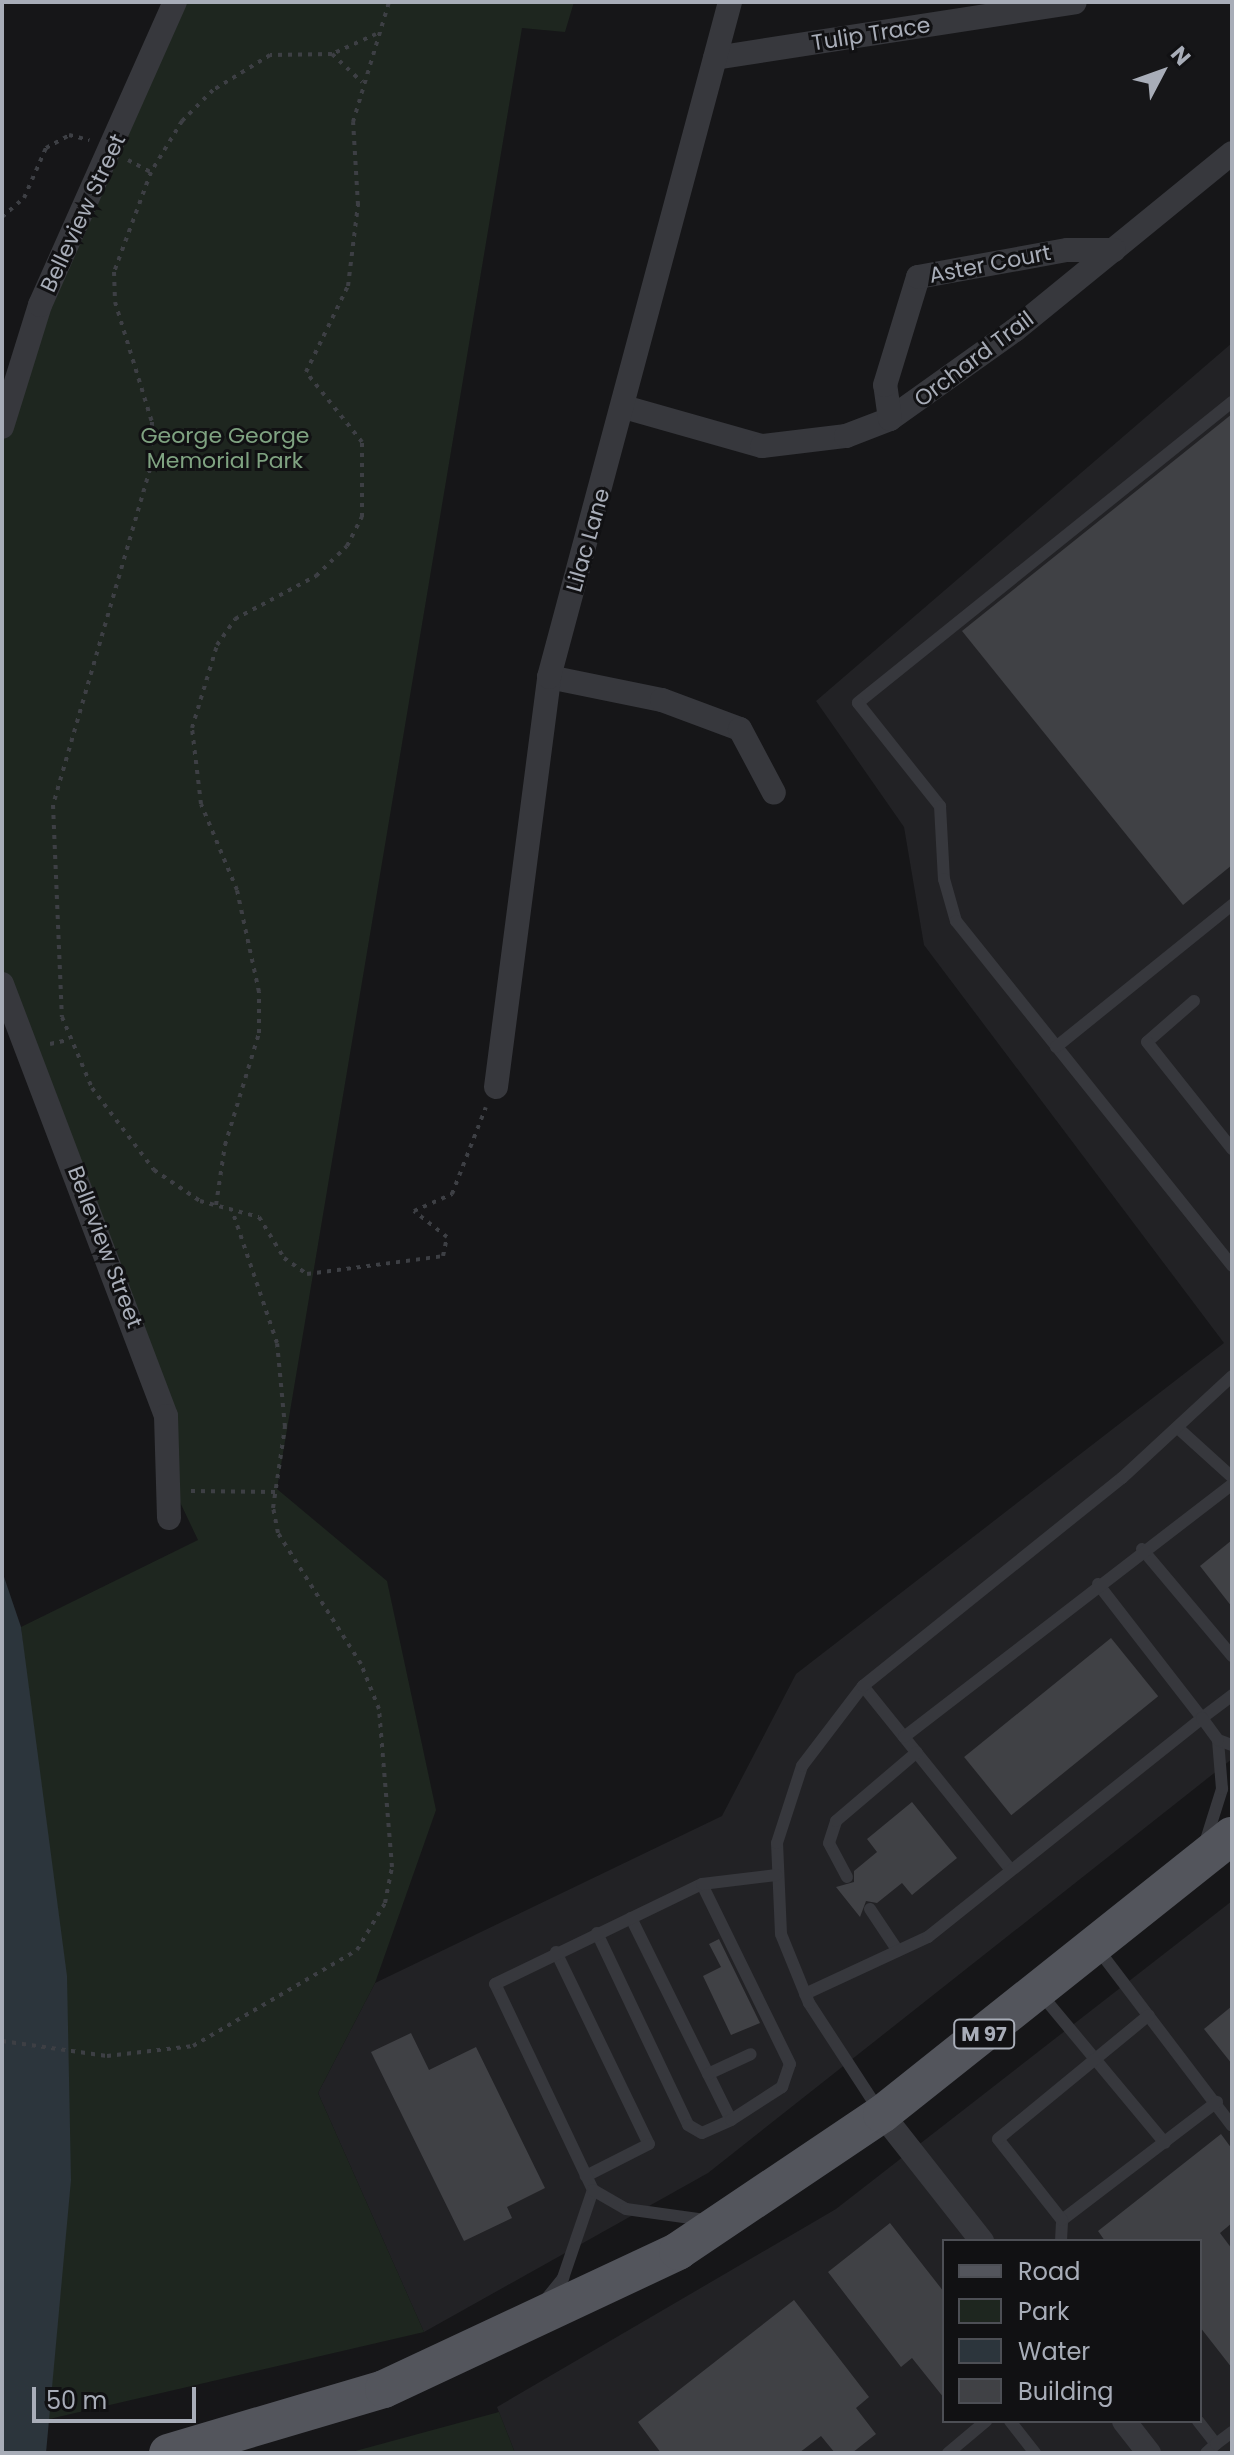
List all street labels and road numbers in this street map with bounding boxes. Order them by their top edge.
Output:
street label: Tulip Trace [810,12,932,56]
street label: Belleview Street [35,130,131,296]
street label: Aster Court [927,239,1053,289]
street label: Orchard Trail [909,306,1039,412]
street label: Lilac Lane [561,485,615,595]
street label: Belleview Street [62,1162,148,1332]
road number: M 97 [952,2018,1016,2050]

